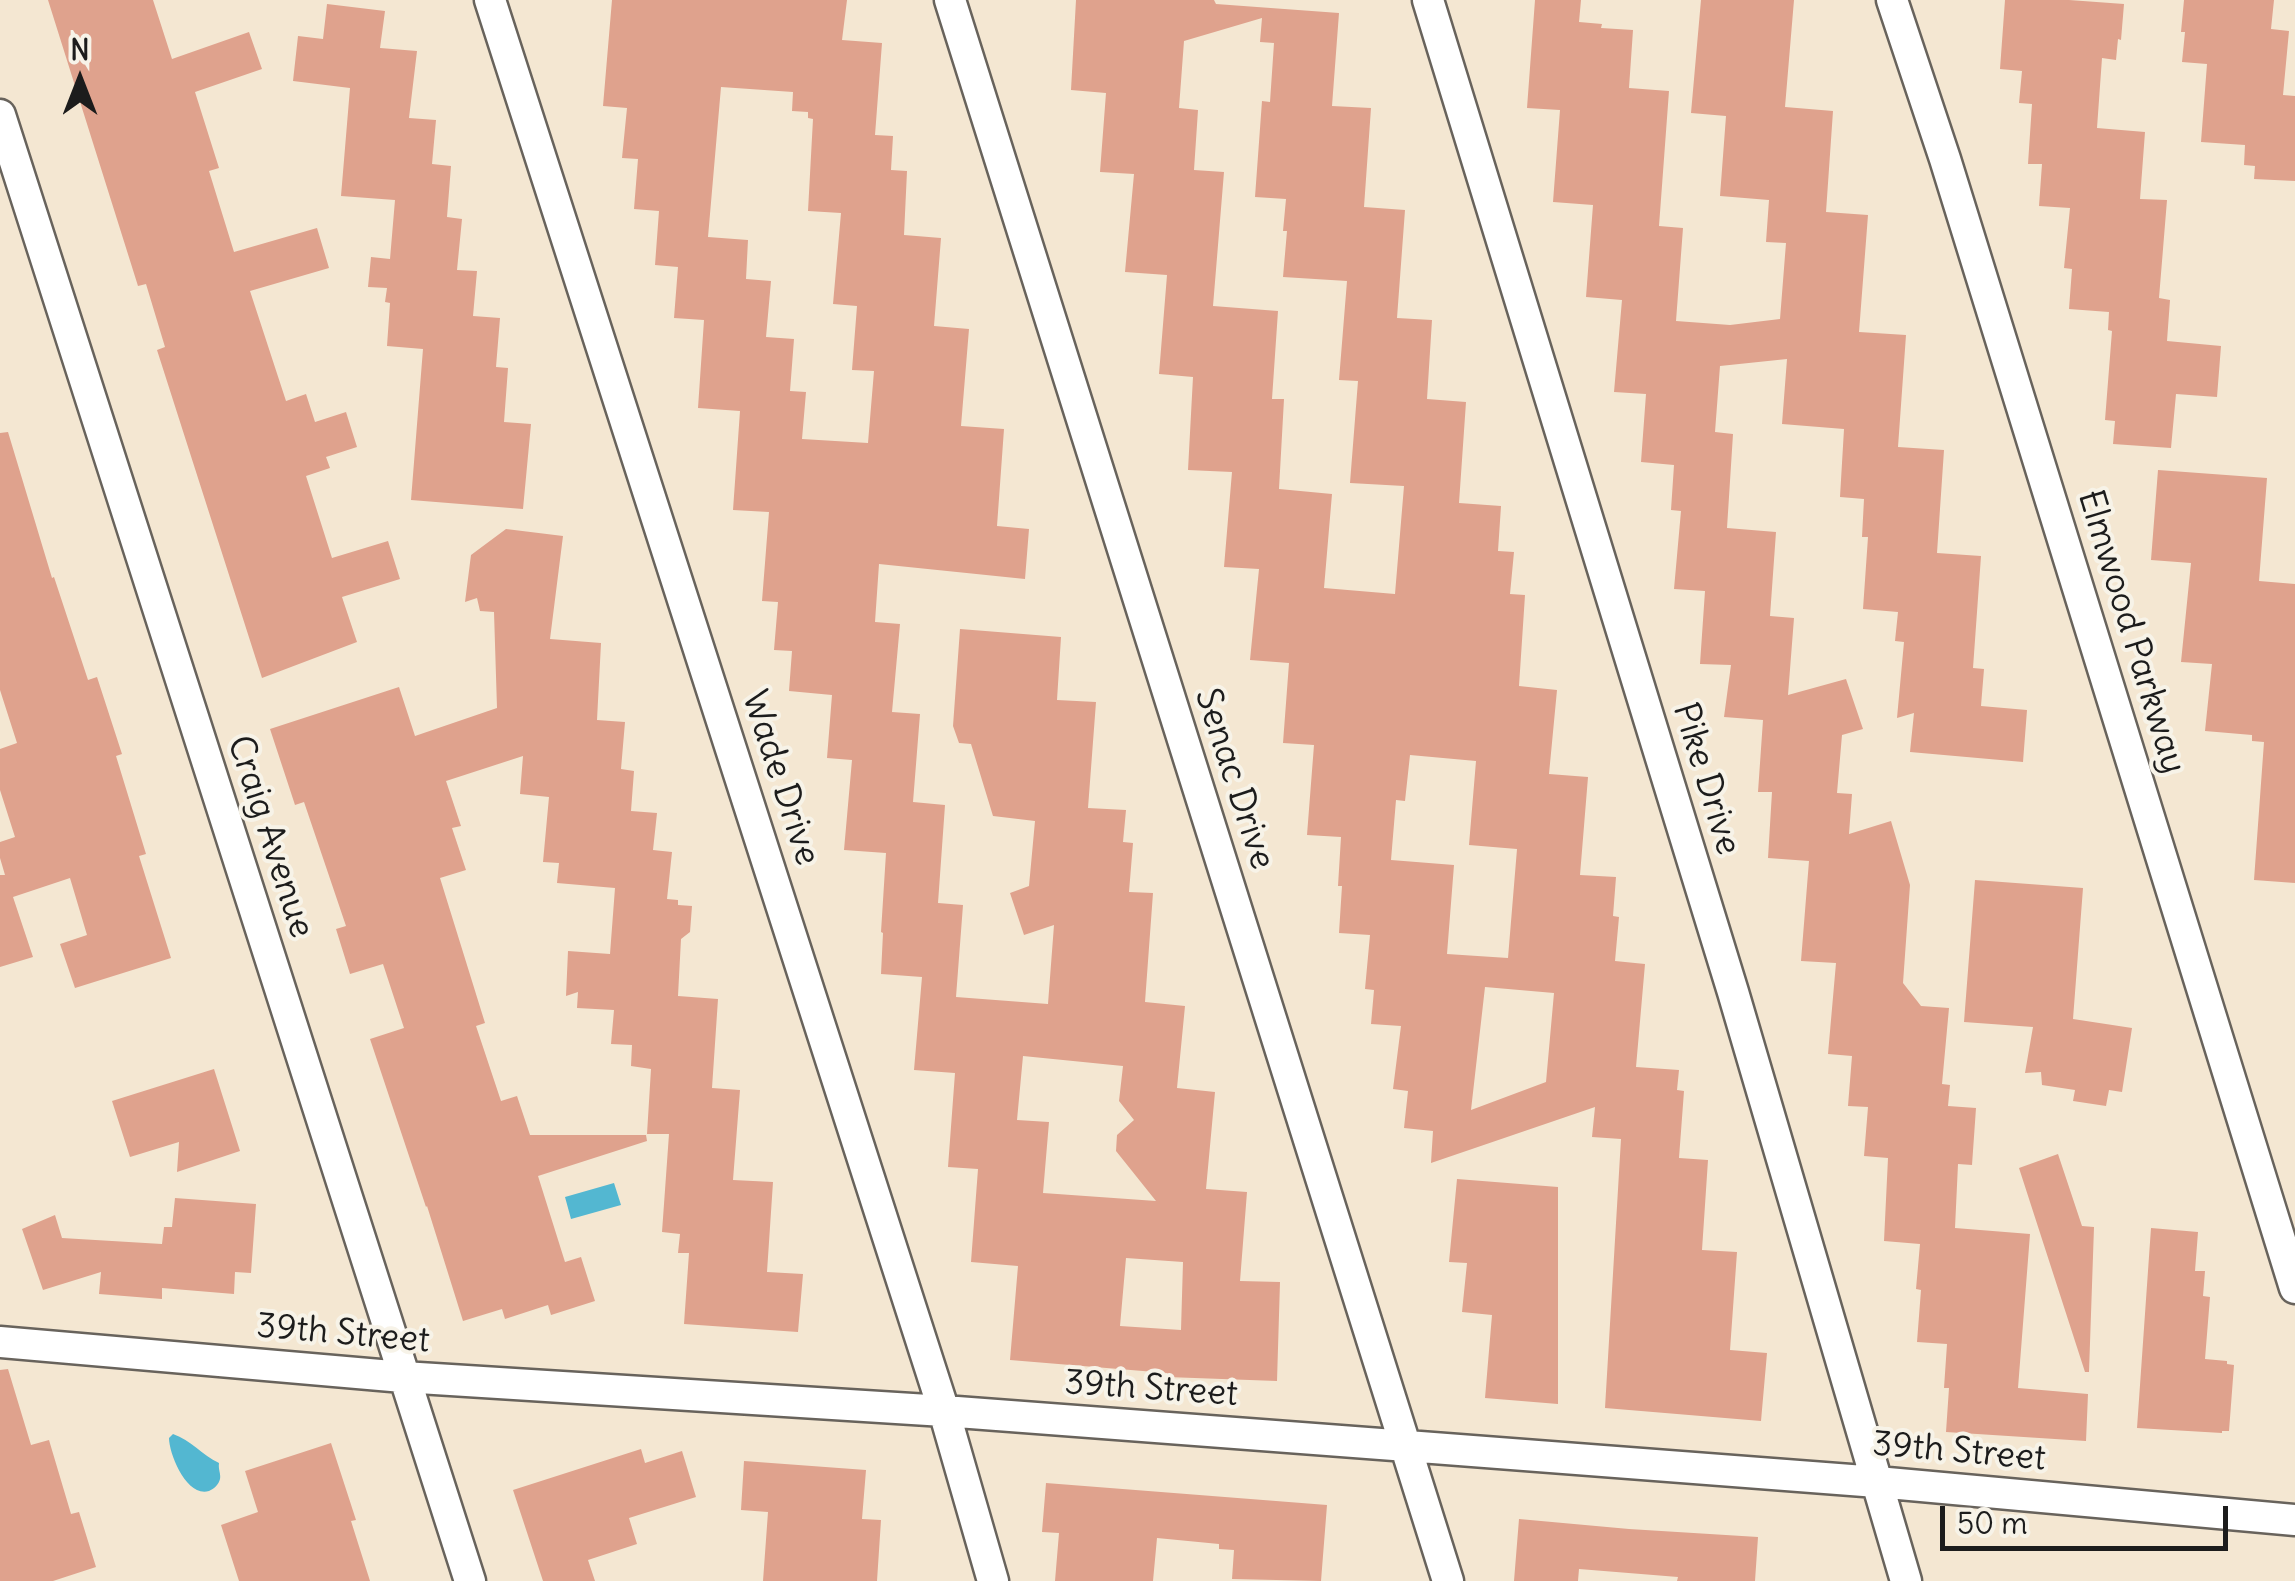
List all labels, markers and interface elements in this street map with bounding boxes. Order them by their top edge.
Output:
north arrow [30,30,130,130]
text: N [70,32,90,68]
street label: Elmwood Parkway [2068,485,2194,779]
street label: Senac Drive [1185,683,1283,875]
street label: Wade Drive [732,685,828,871]
street label: Pike Drive [1663,698,1749,860]
street label: Craig Avenue [218,731,322,943]
street label: 39th Street [255,1306,431,1362]
street label: 39th Street [1063,1362,1239,1416]
street label: 39th Street [1871,1424,2047,1480]
scale bar [1945,1486,2232,1548]
text: 50 m [1957,1504,2027,1542]

